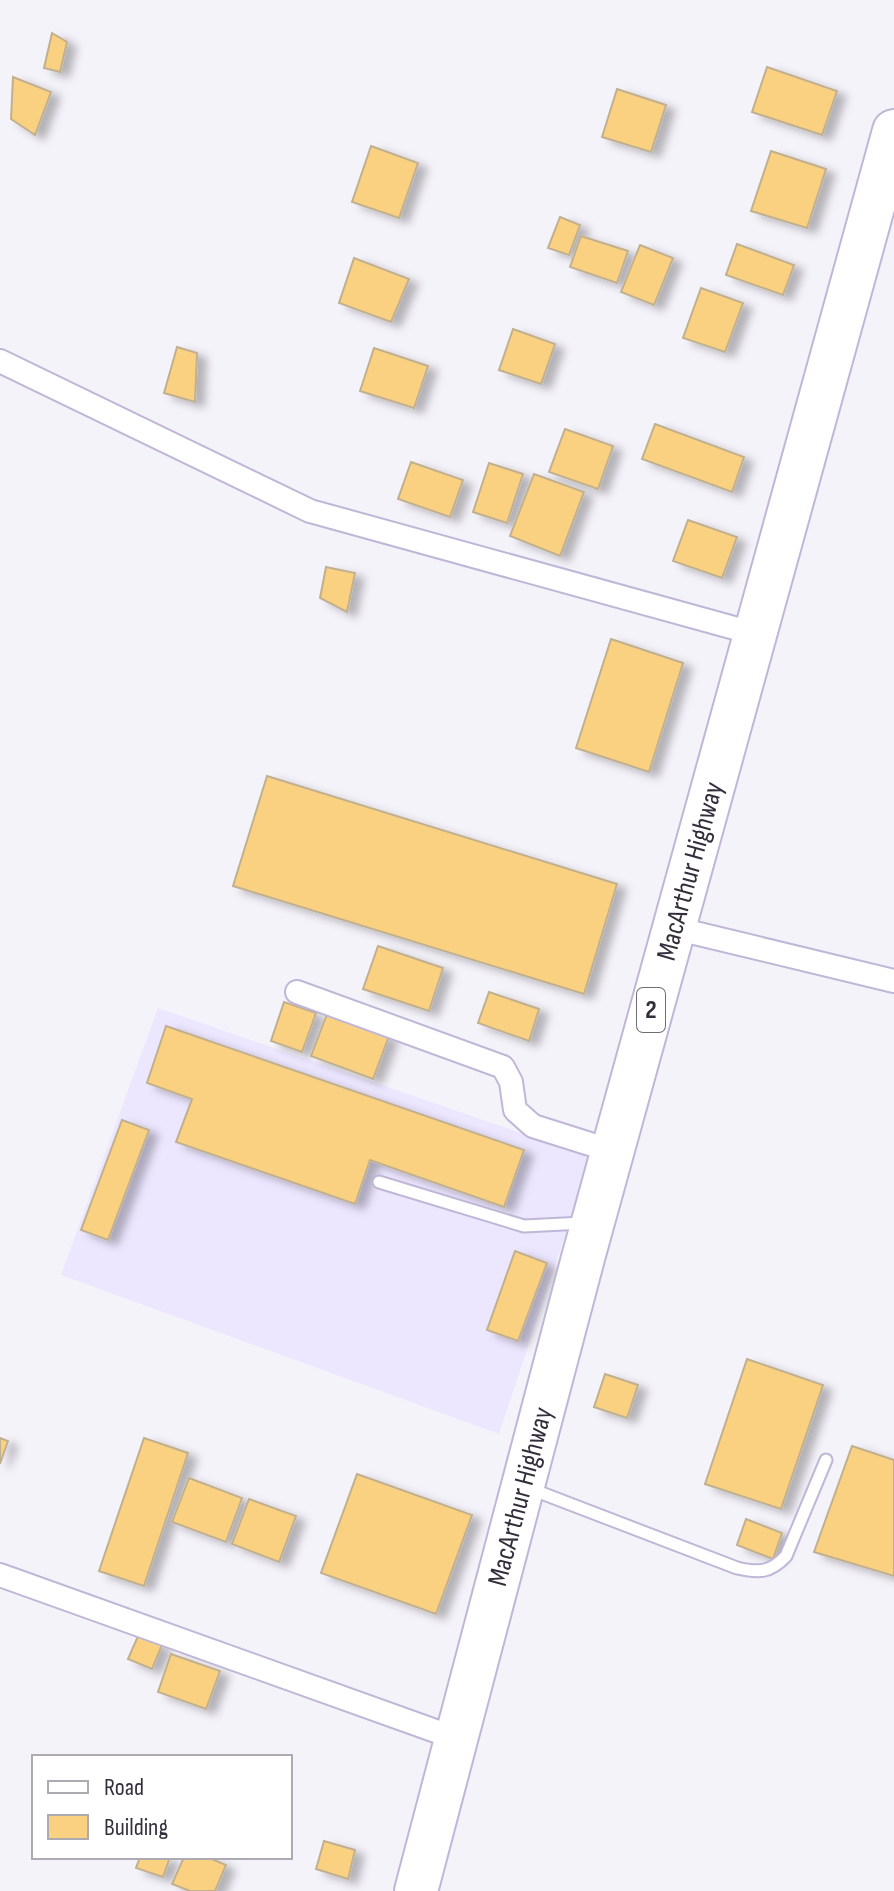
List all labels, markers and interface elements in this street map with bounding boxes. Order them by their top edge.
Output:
street label: MacArthur Highway [649,778,730,964]
road number: 2 [637,988,665,1032]
street label: MacArthur Highway [481,1403,560,1590]
legend [32,1755,292,1859]
text: Road [104,1773,144,1802]
text: Building [104,1813,168,1842]

